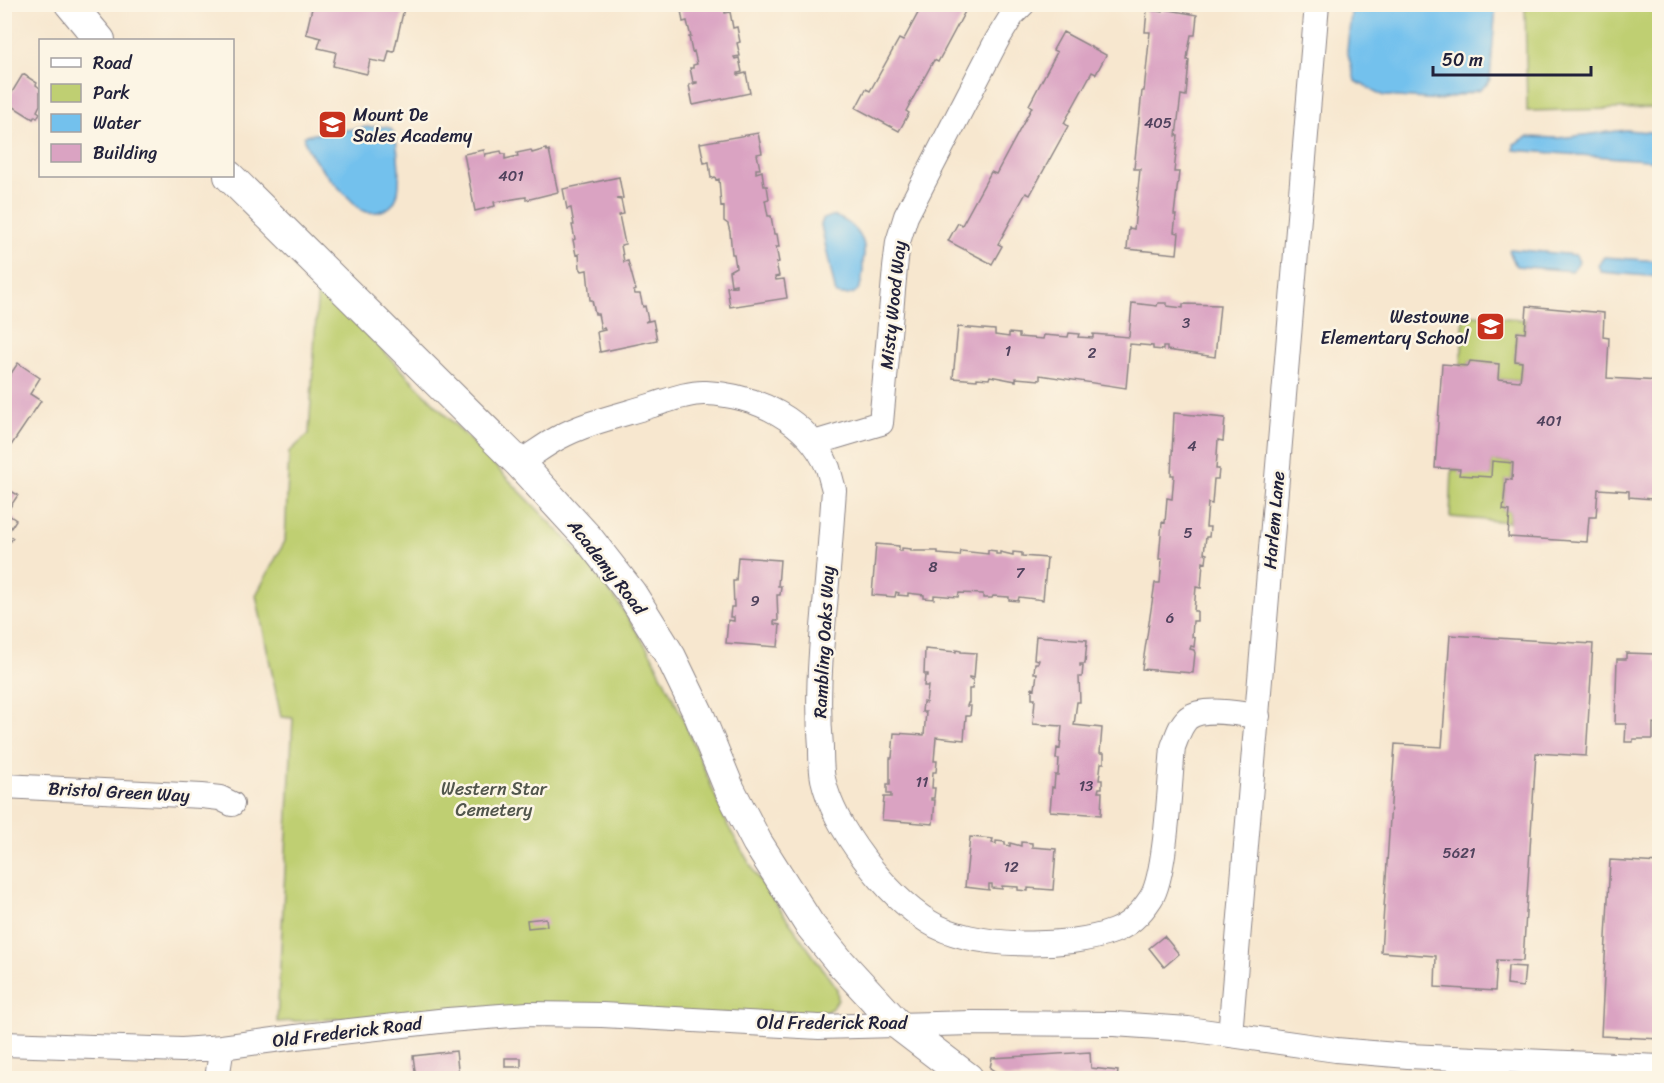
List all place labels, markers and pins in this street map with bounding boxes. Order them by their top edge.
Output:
place label: Mount De Sales Academy [353,99,473,152]
school or university icon: Mount De Sales Academy [316,109,348,141]
place label: Westowne Elementary School [1320,301,1470,354]
school or university icon: Westowne Elementary School [1474,311,1506,343]

